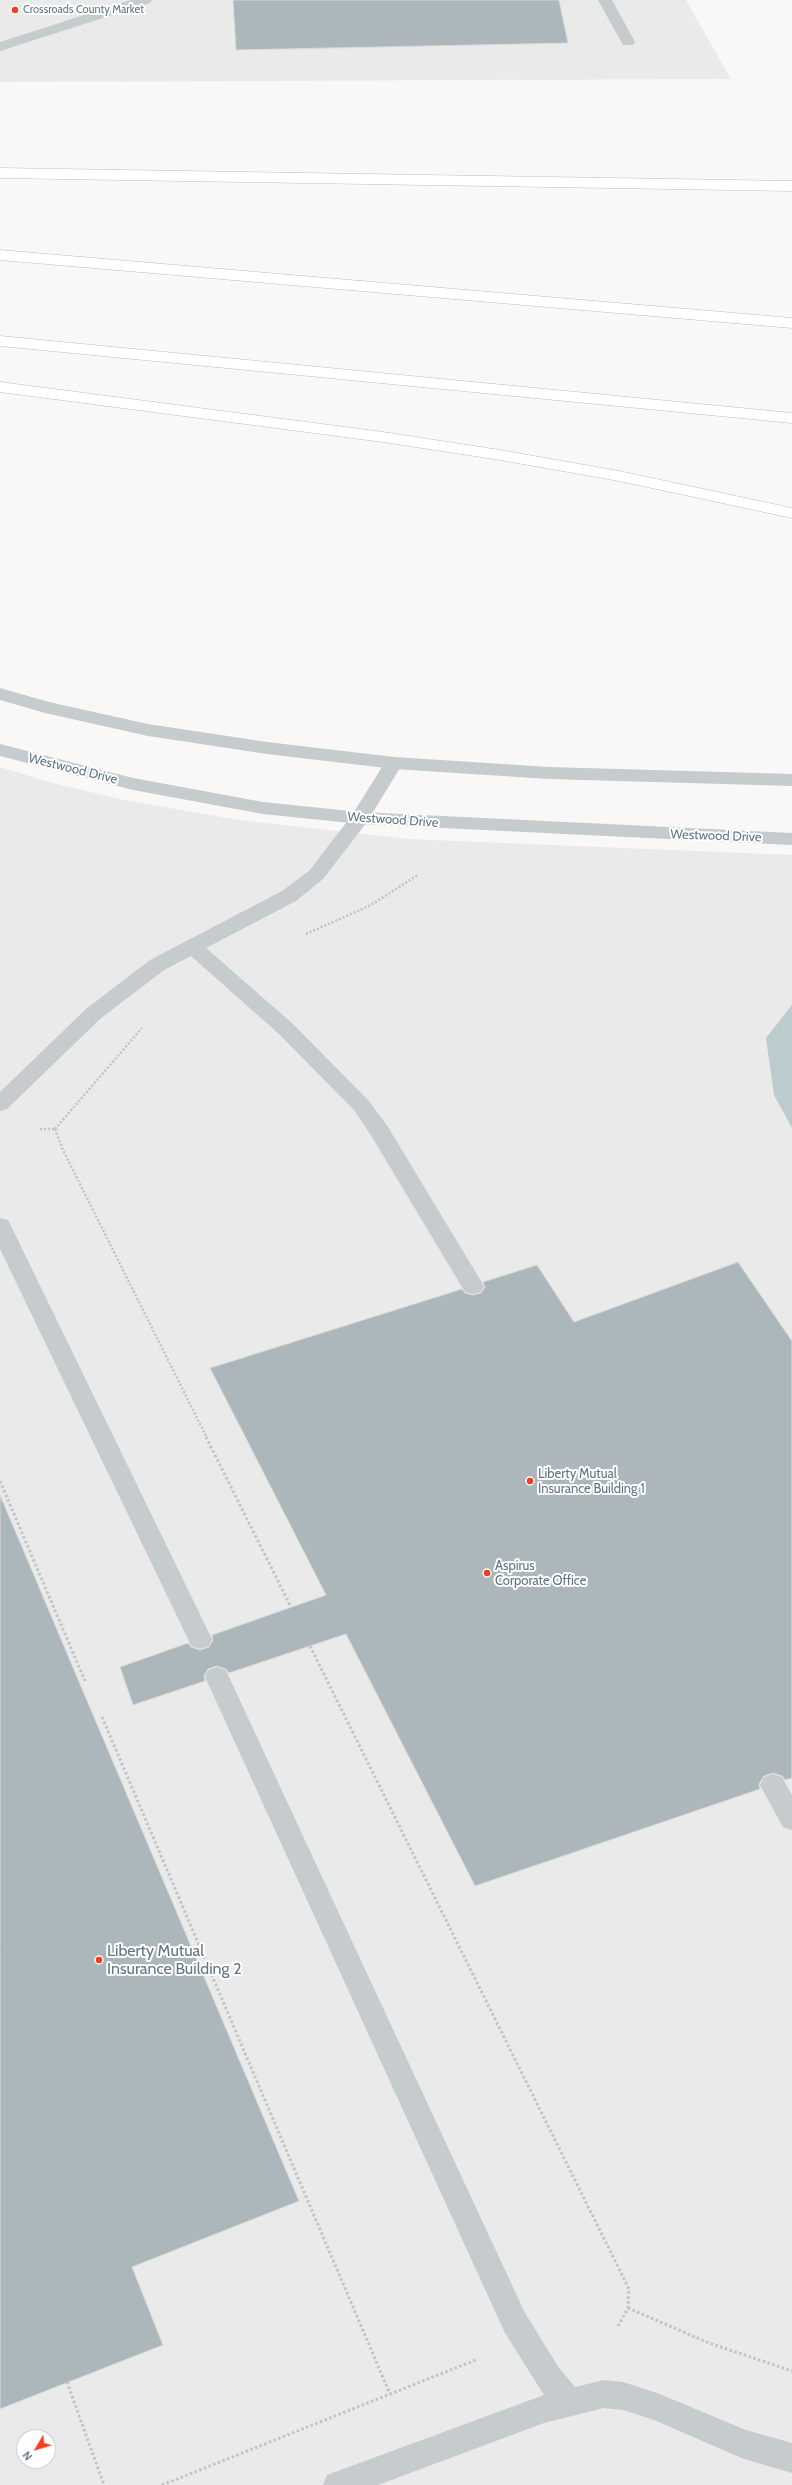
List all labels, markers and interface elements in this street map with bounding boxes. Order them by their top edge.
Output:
place label: Crossroads County Market [23,3,144,17]
marker: Crossroads County Market [10,5,20,15]
street label: Westwood Drive [27,750,119,788]
street label: Westwood Drive [347,809,439,831]
street label: Westwood Drive [670,827,762,845]
place label: Liberty Mutual Insurance Building 1 [538,1466,645,1497]
marker: Liberty Mutual Insurance Building 1 [525,1476,535,1486]
place label: Aspirus Corporate Office [495,1558,586,1589]
marker: Aspirus Corporate Office [482,1568,492,1578]
place label: Liberty Mutual Insurance Building 2 [107,1941,242,1979]
marker: Liberty Mutual Insurance Building 2 [94,1955,104,1965]
north arrow [16,2429,56,2469]
text: N [19,2448,35,2463]

